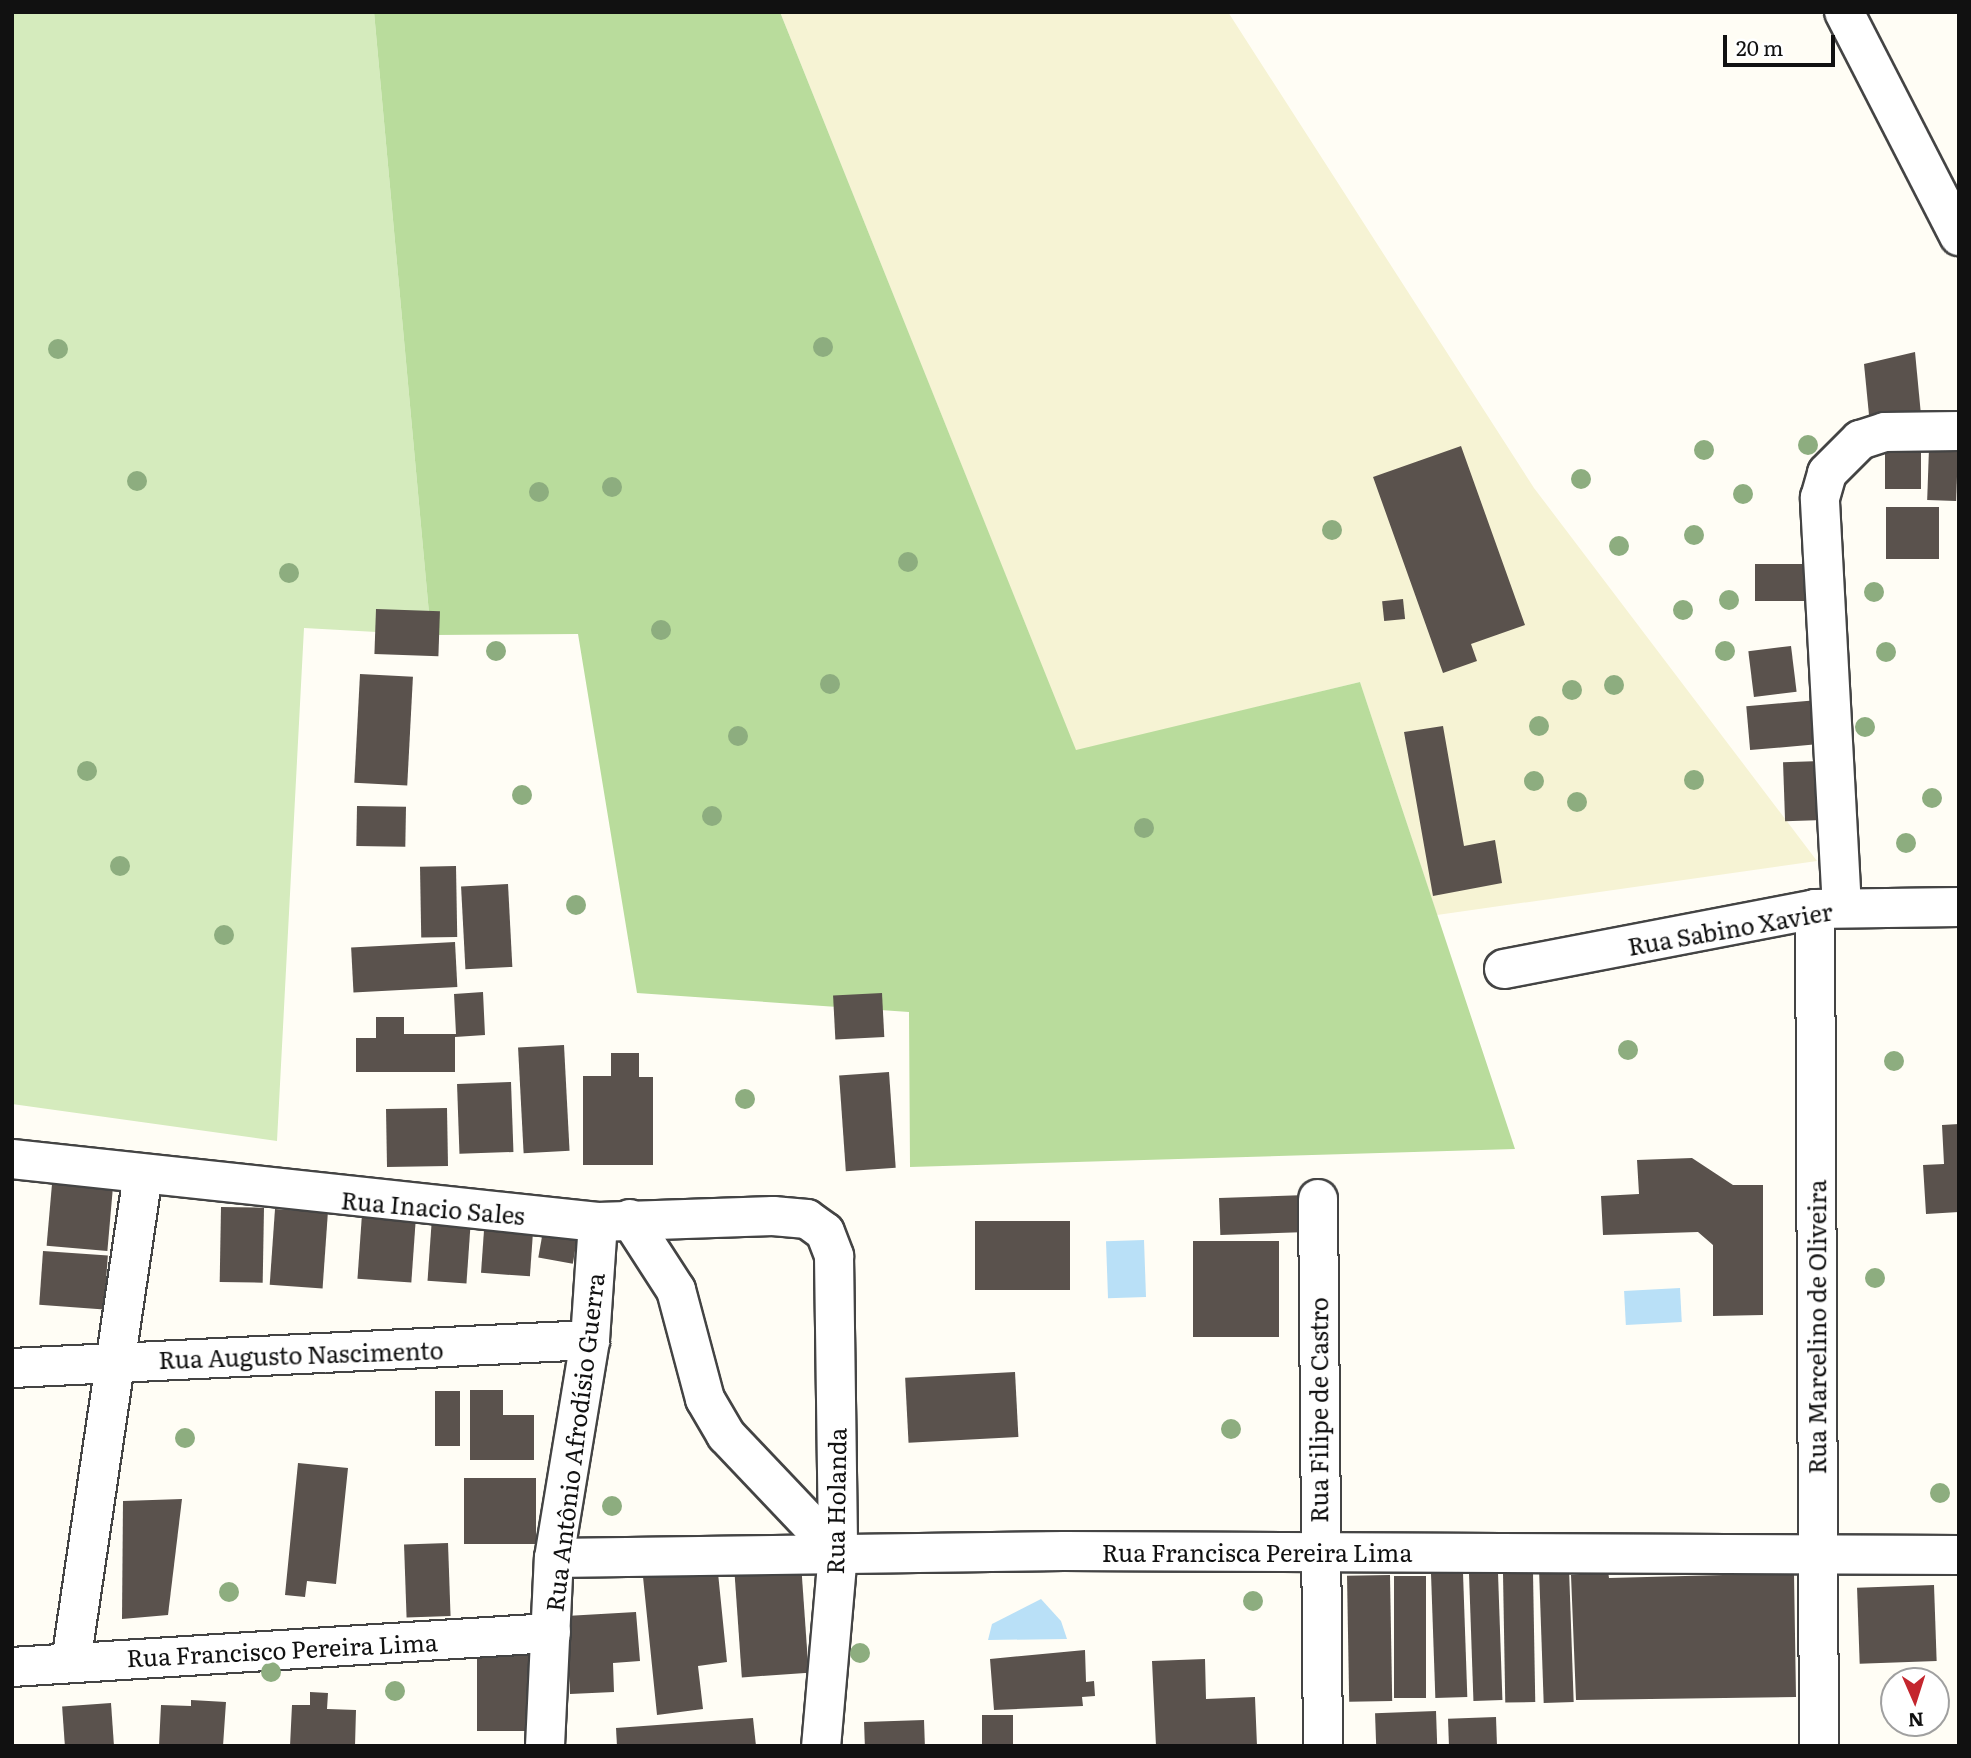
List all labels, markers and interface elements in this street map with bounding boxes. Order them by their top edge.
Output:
scale bar [1726,21,1838,65]
text: 20 m [1736,31,1783,62]
street label: Rua Sabino Xavier [1625,896,1835,960]
street label: Rua Marcelino de Oliveira [1802,1180,1830,1474]
street label: Rua Inacio Sales [340,1185,526,1229]
street label: Rua Antônio Afrodísio Guerra [539,1271,609,1613]
street label: Rua Filipe de Castro [1304,1297,1332,1523]
street label: Rua Augusto Nascimento [158,1335,444,1373]
street label: Rua Holanda [819,1427,851,1575]
street label: Rua Francisca Pereira Lima [1102,1538,1412,1566]
street label: Rua Francisco Pereira Lima [126,1626,438,1672]
north arrow [1880,1667,1950,1737]
text: N [1907,1707,1925,1735]

